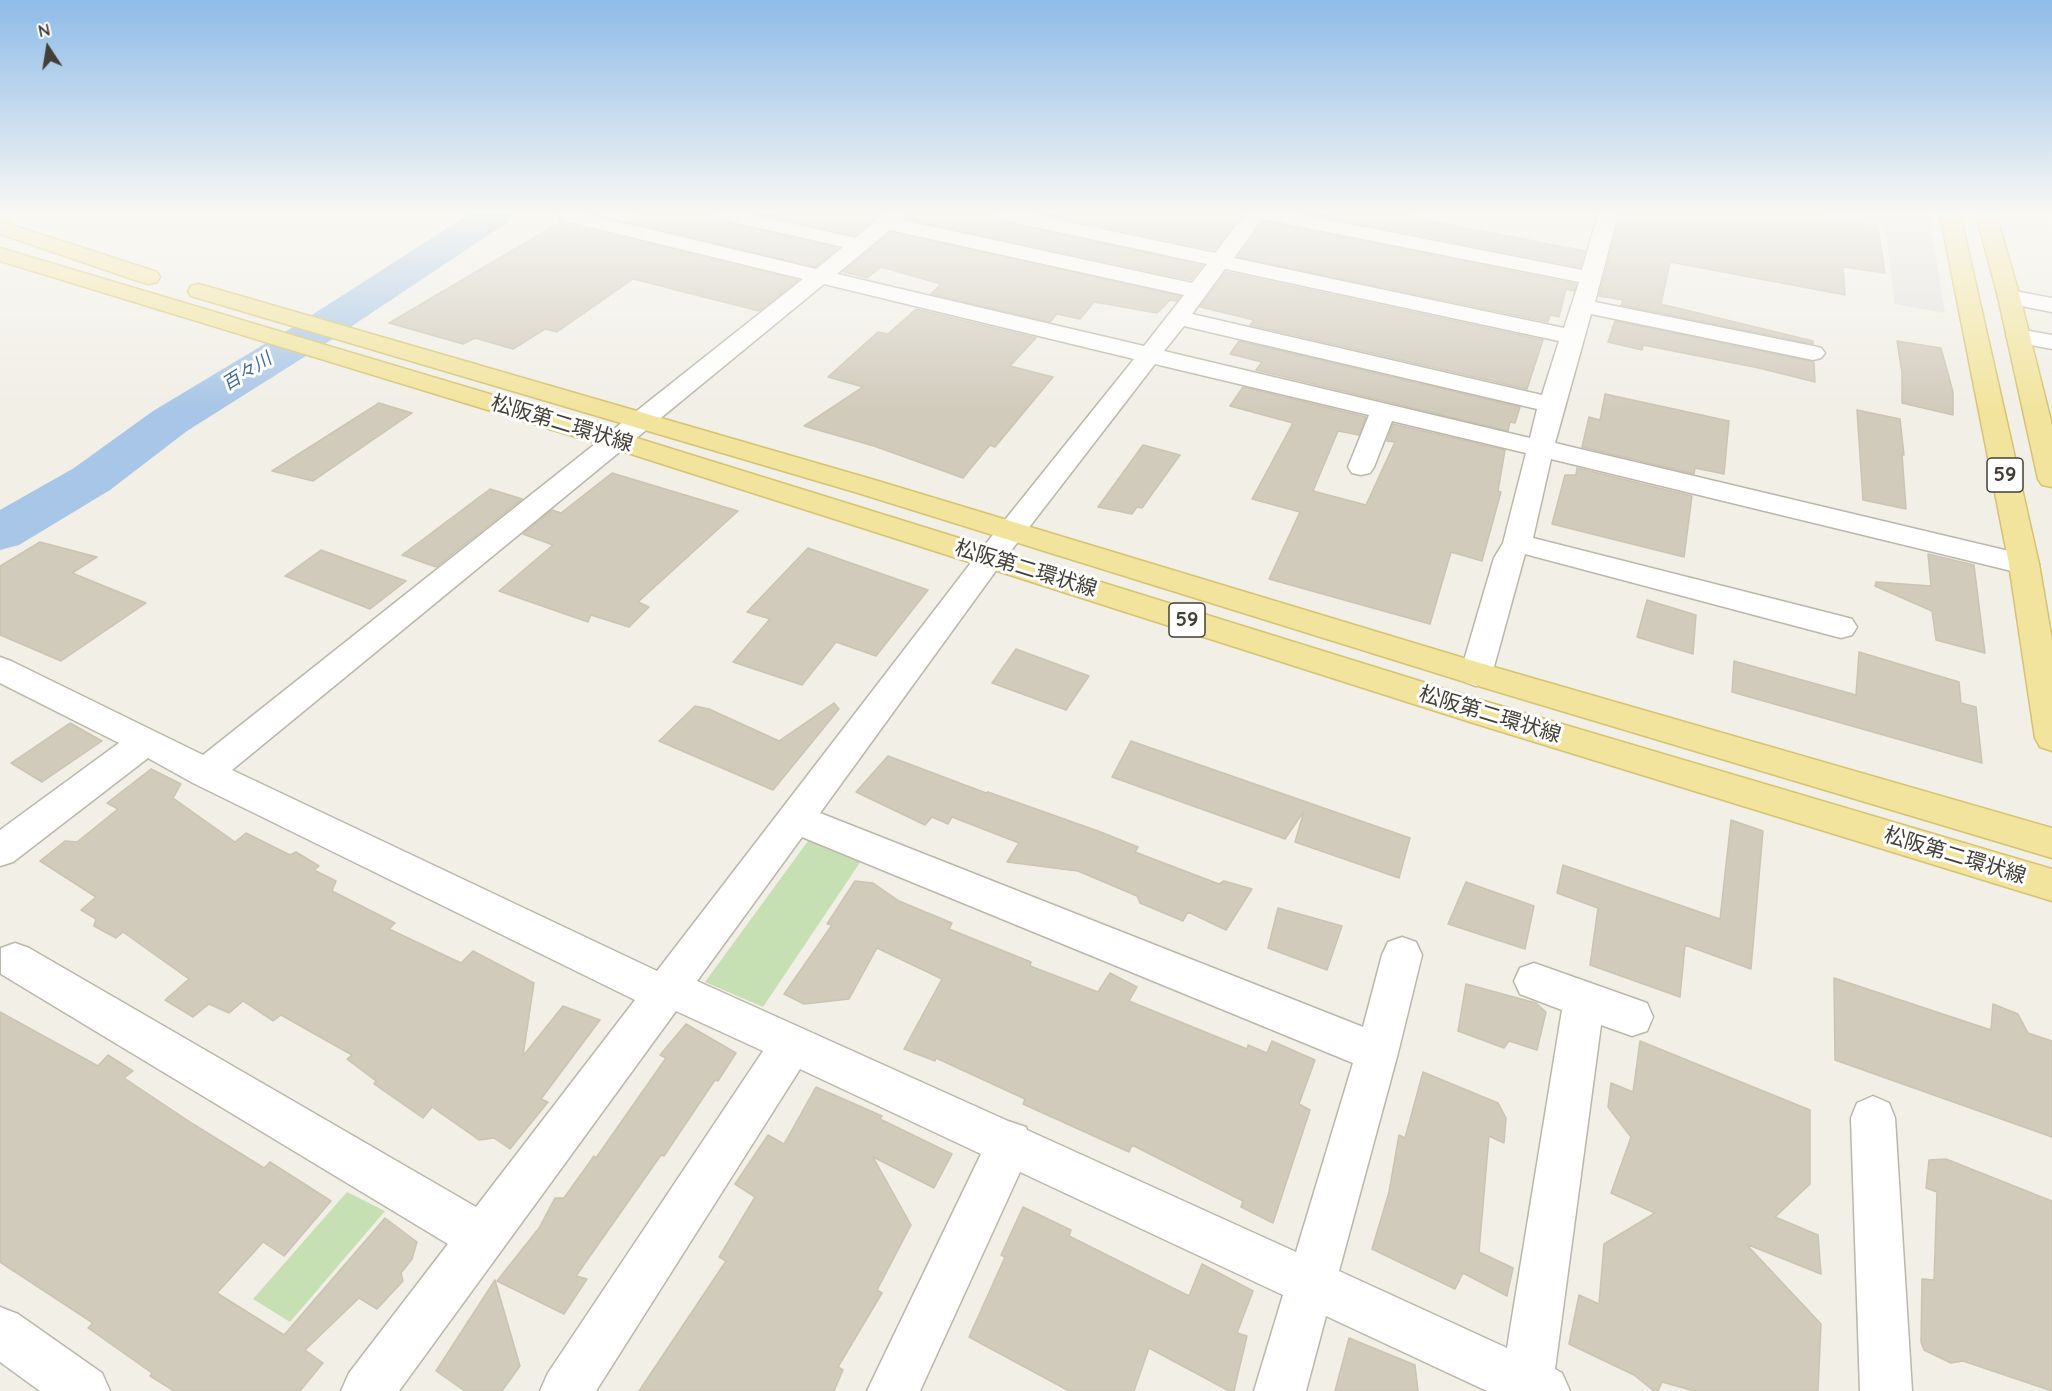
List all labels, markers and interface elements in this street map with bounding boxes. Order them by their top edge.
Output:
north arrow [18,18,78,78]
text: N [36,19,52,41]
water label: 百々川 [218,349,276,395]
street label: 松阪第二環状線 [488,390,636,458]
road number: 59 [1987,458,2023,492]
street label: 松阪第二環状線 [952,535,1100,603]
road number: 59 [1169,603,1205,637]
street label: 松阪第二環状線 [1416,681,1564,749]
street label: 松阪第二環状線 [1881,822,2029,890]

